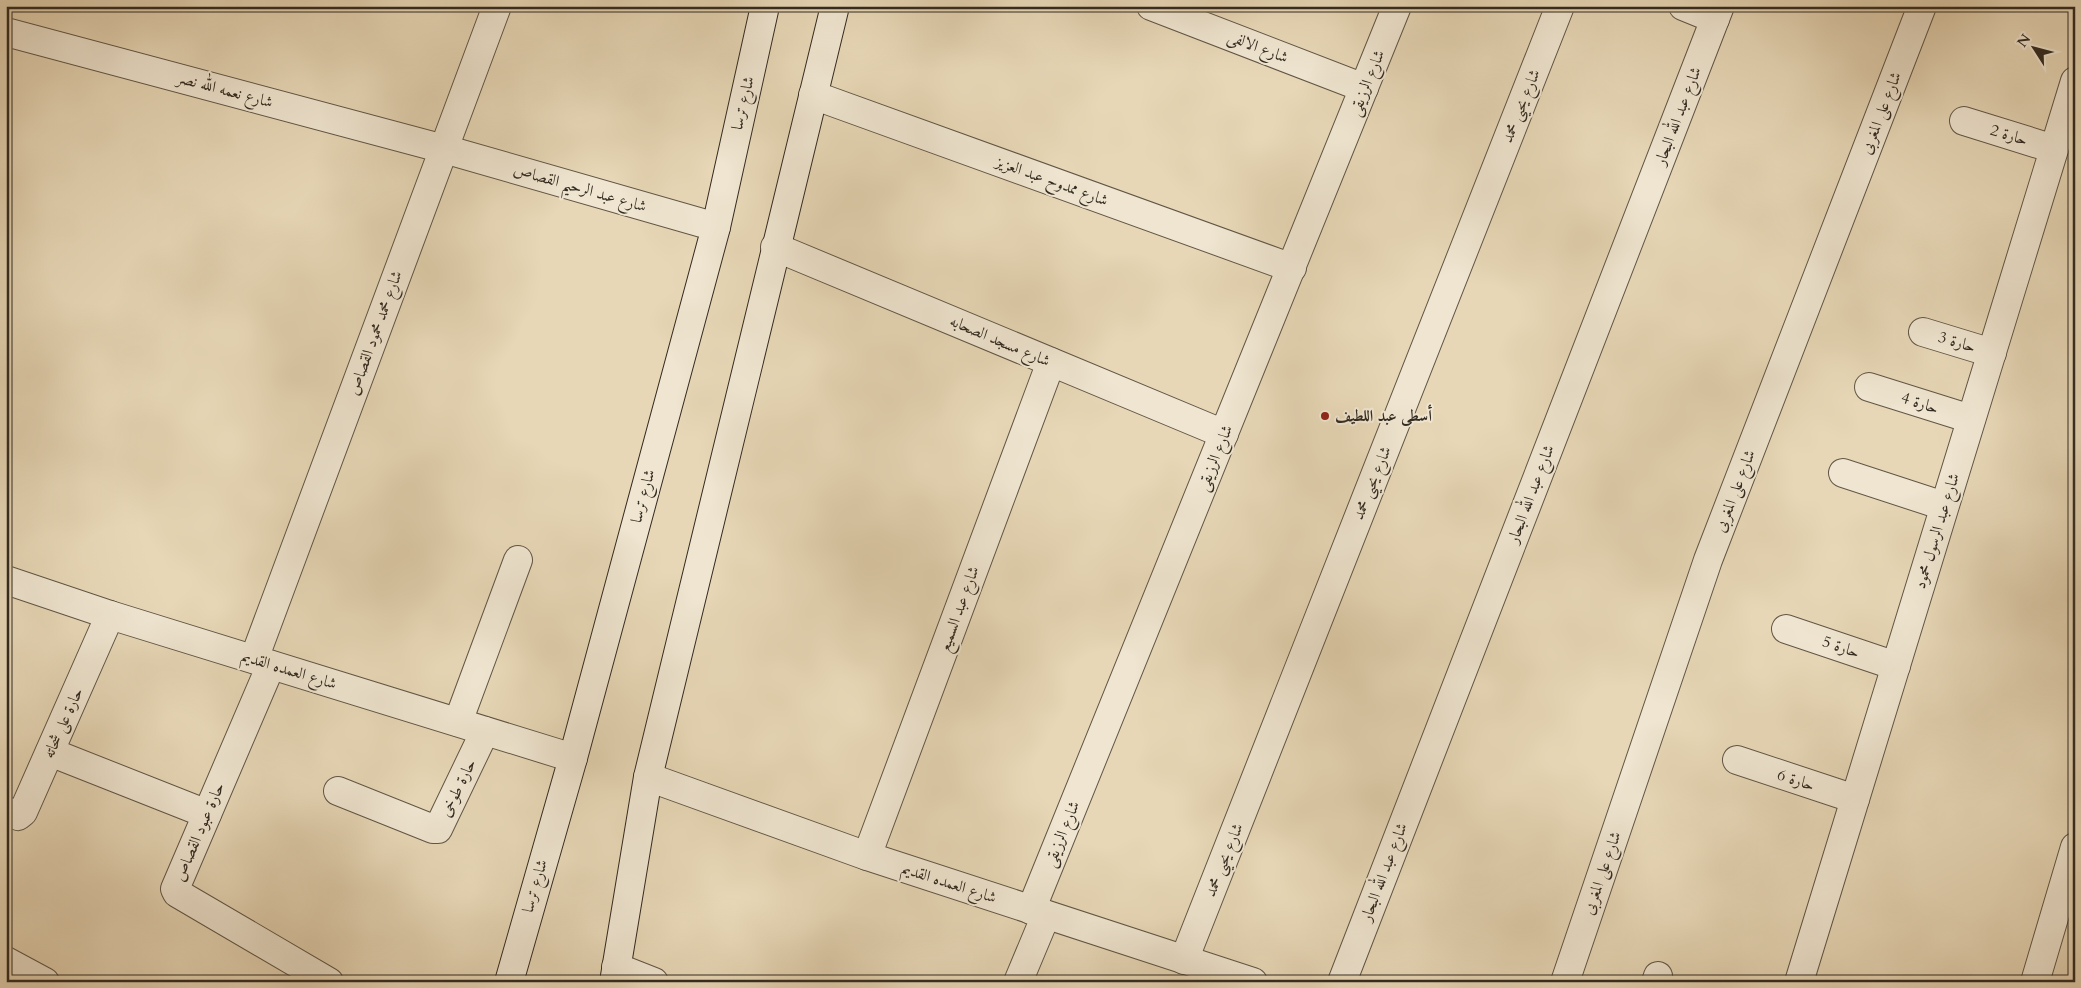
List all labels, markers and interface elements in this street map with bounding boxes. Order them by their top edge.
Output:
north arrow [2008,22,2058,72]
street label: شارع الالفى [1224,25,1291,70]
text: N [2013,30,2035,51]
street label: شارع الرزيقى [1344,47,1392,120]
street label: شارع عبد الله البحار [1647,63,1709,171]
street label: شارع نعمه الله نصر [172,64,276,115]
street label: شارع يحيى محمد [1496,66,1548,147]
street label: شارع على المغربى [1855,69,1909,158]
street label: شارع ترسا [726,74,762,133]
street label: حارة 2 [1988,119,2030,151]
street label: شارع ممدوح عبد العزيز [990,150,1111,214]
street label: شارع عبد الرحيم القصاص [509,158,649,222]
street label: شارع محمد محمود القصاص [342,268,410,399]
street label: شارع مسجد الصحابه [946,310,1054,374]
street label: حارة 3 [1936,326,1978,358]
street label: حارة 4 [1898,387,1942,419]
place label: أسطى عبد اللطيف [1335,404,1432,427]
marker: أسطى عبد اللطيف [1319,410,1331,422]
street label: شارع الرزيقى [1192,422,1240,495]
street label: شارع عبد الله البحار [1500,441,1562,549]
street label: شارع يحيى محمد [1347,443,1399,524]
street label: شارع على المغربى [1709,447,1763,536]
street label: شارع ترسا [625,467,663,526]
street label: شارع عبد الرسول محمود [1909,470,1967,592]
street label: شارع عبد السميع [933,563,988,656]
street label: حارة 5 [1819,630,1863,664]
street label: شارع العمده القديم [238,645,339,698]
street label: حارة على شحاته [38,684,88,762]
street label: حارة طوخى [435,755,481,821]
street label: حارة 6 [1774,764,1818,796]
street label: حارة عبود القصاص [168,779,230,885]
street label: شارع الرزيقى [1039,798,1087,871]
street label: شارع عبد الله البحار [1353,819,1415,927]
street label: شارع يحيى محمد [1199,820,1251,901]
street label: شارع على المغربى [1577,828,1628,918]
street label: شارع ترسا [517,857,555,916]
street label: شارع العمده القديم [898,857,999,912]

